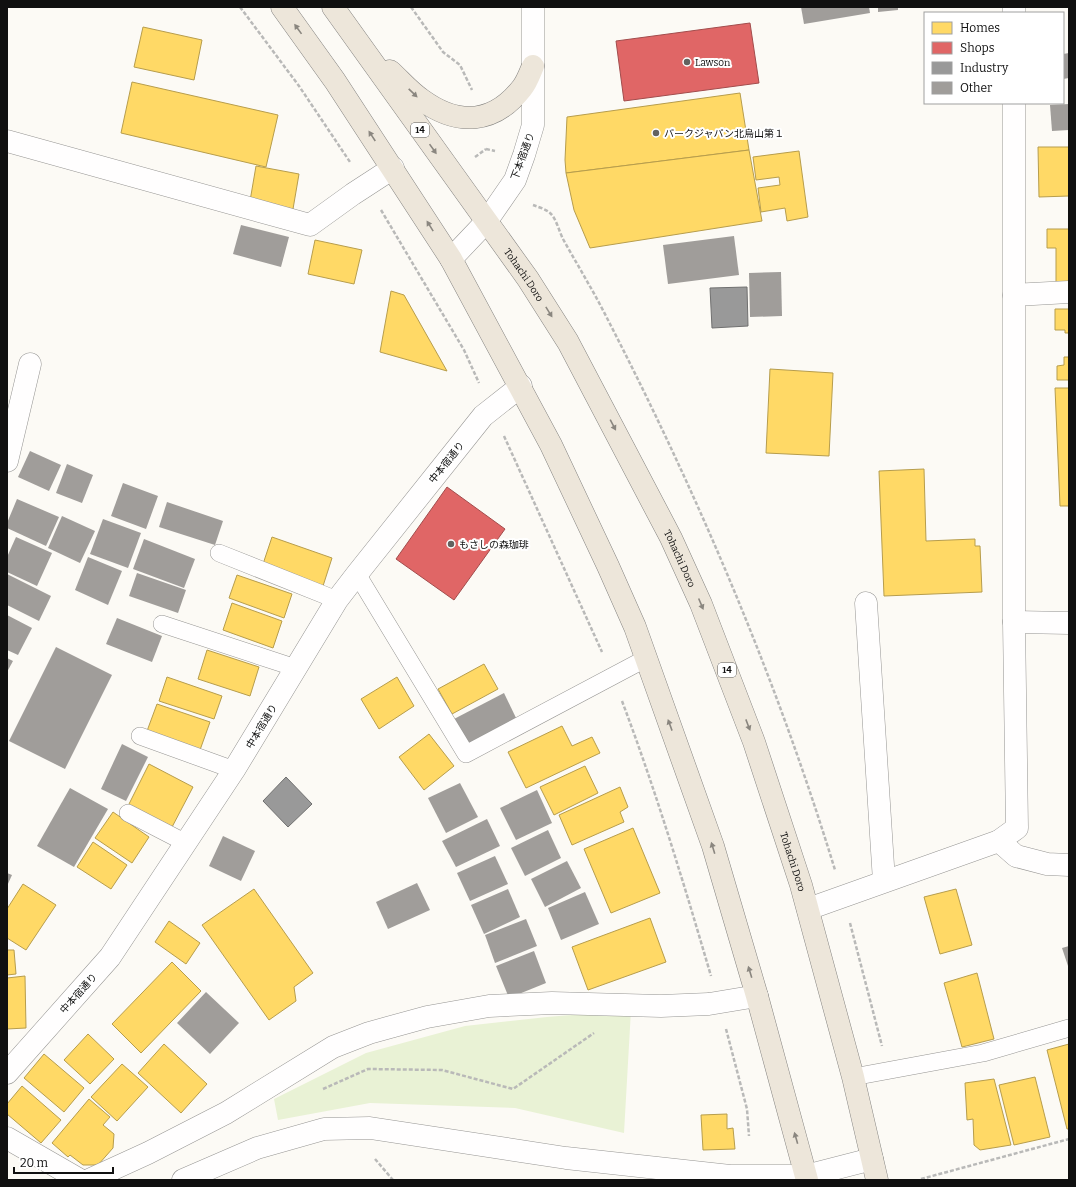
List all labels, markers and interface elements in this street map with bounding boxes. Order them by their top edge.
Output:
legend [924,12,1064,104]
text: Homes [960,21,1000,35]
one-way arrow [294,23,302,34]
text: Shops [960,41,995,55]
marker: Lawson [682,57,692,67]
place label: Lawson [695,57,731,69]
text: Industry [960,61,1009,75]
text: Other [960,81,993,95]
one-way arrow [408,88,418,98]
road number: 14 [411,123,429,137]
marker: パークジャパン北烏山第１ [651,128,661,138]
place label: パークジャパン北烏山第１ [664,128,784,140]
one-way arrow [368,130,375,142]
street label: 下本宿通り [509,131,537,182]
one-way arrow [429,144,437,154]
one-way arrow [426,221,434,231]
street label: Tohachi Doro [501,246,546,304]
one-way arrow [545,306,552,317]
one-way arrow [610,419,616,430]
street label: 中本宿通り [426,439,467,486]
street label: Tohachi Doro [661,528,698,590]
marker: もさしの森珈琲 [446,539,456,549]
place label: もさしの森珈琲 [459,539,529,551]
one-way arrow [699,598,705,610]
road number: 14 [718,663,736,677]
street label: 中本宿通り [244,702,280,751]
one-way arrow [667,719,673,731]
one-way arrow [745,720,751,732]
street label: Tohachi Doro [777,831,808,893]
one-way arrow [710,842,716,854]
one-way arrow [747,966,753,978]
street label: 中本宿通り [58,971,100,1016]
one-way arrow [793,1132,799,1144]
scale bar [14,1149,113,1175]
text: 20 m [20,1156,49,1170]

